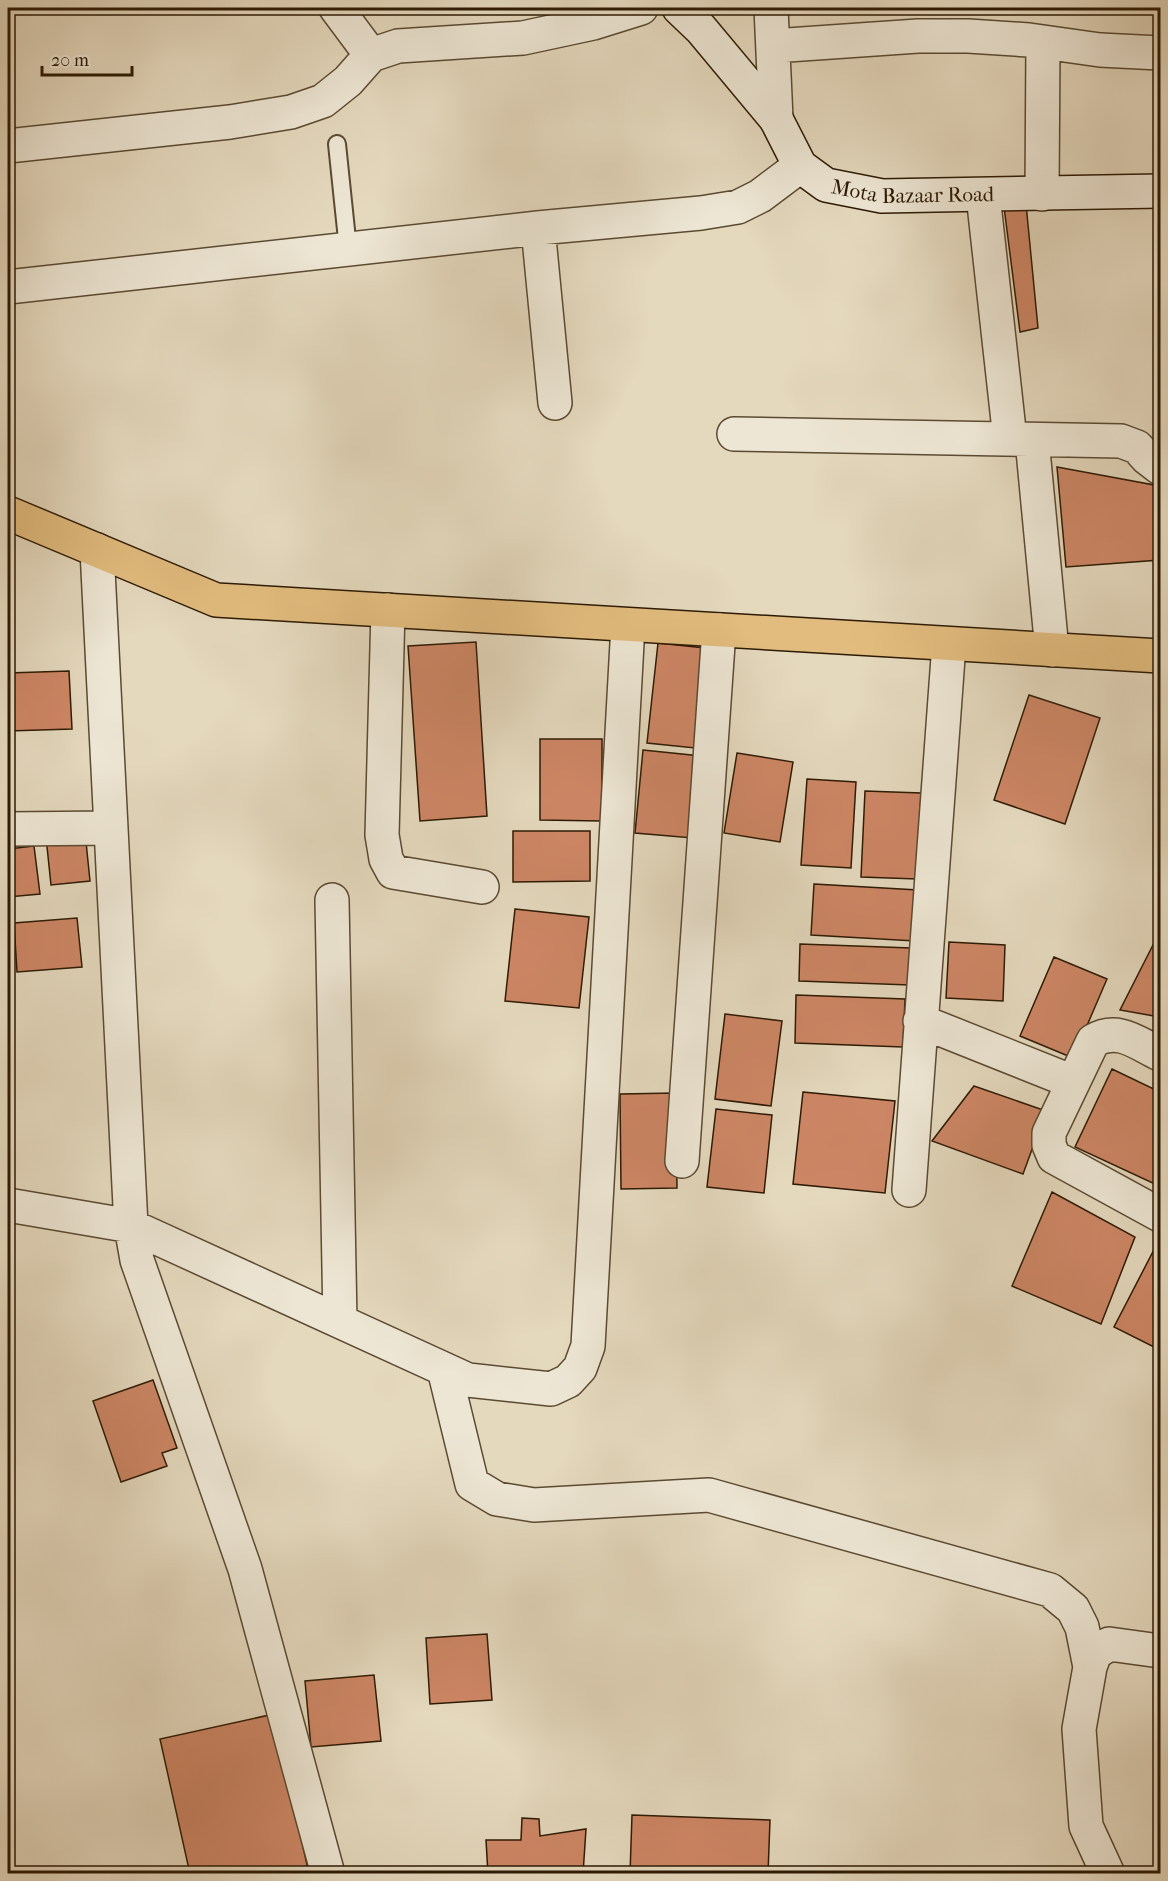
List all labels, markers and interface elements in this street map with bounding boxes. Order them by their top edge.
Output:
scale bar [42,39,132,77]
text: 20 m [51,50,89,71]
street label: Mota Bazaar Road [829,174,995,208]

